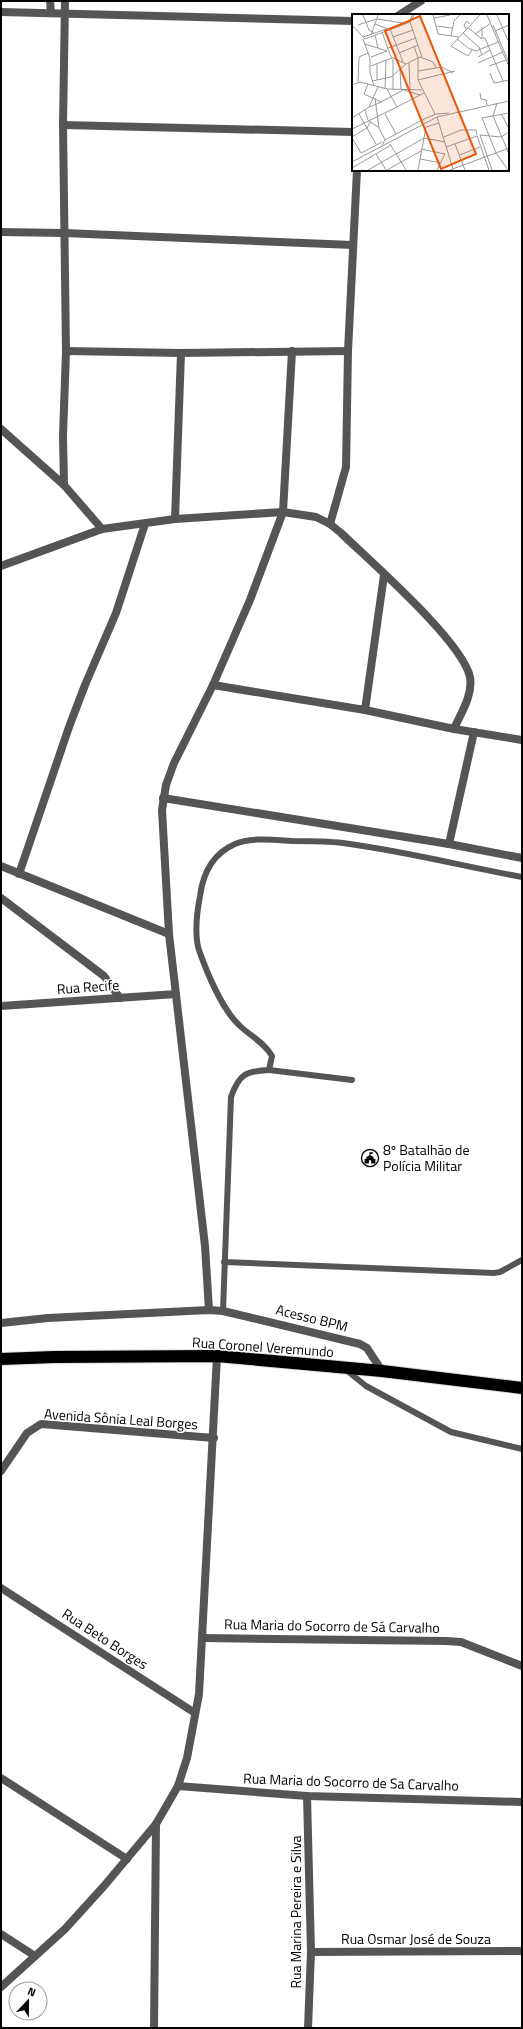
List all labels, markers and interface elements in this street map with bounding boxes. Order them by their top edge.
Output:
inset map [352,14,509,171]
street label: Rua Recife [56,974,120,999]
place label: 8º Batalhão de Polícia Militar [383,1139,470,1176]
public building icon: 8º Batalhão de Polícia Militar [360,1148,380,1168]
street label: Acesso BPM [274,1298,350,1337]
street label: Rua Coronel Veremundo [191,1331,335,1362]
street label: Avenida Sônia Leal Borges [43,1403,199,1434]
street label: Rua Beto Borges [58,1603,152,1674]
street label: Rua Maria do Socorro de Sá Carvalho [224,1613,440,1638]
street label: Rua Maria do Socorro de Sa Carvalho [243,1767,459,1796]
street label: Rua Marina Pereira e Silva [285,1835,306,1989]
street label: Rua Osmar José de Souza [341,1928,491,1949]
north arrow [8,1981,48,2021]
text: N [25,1983,38,2001]

